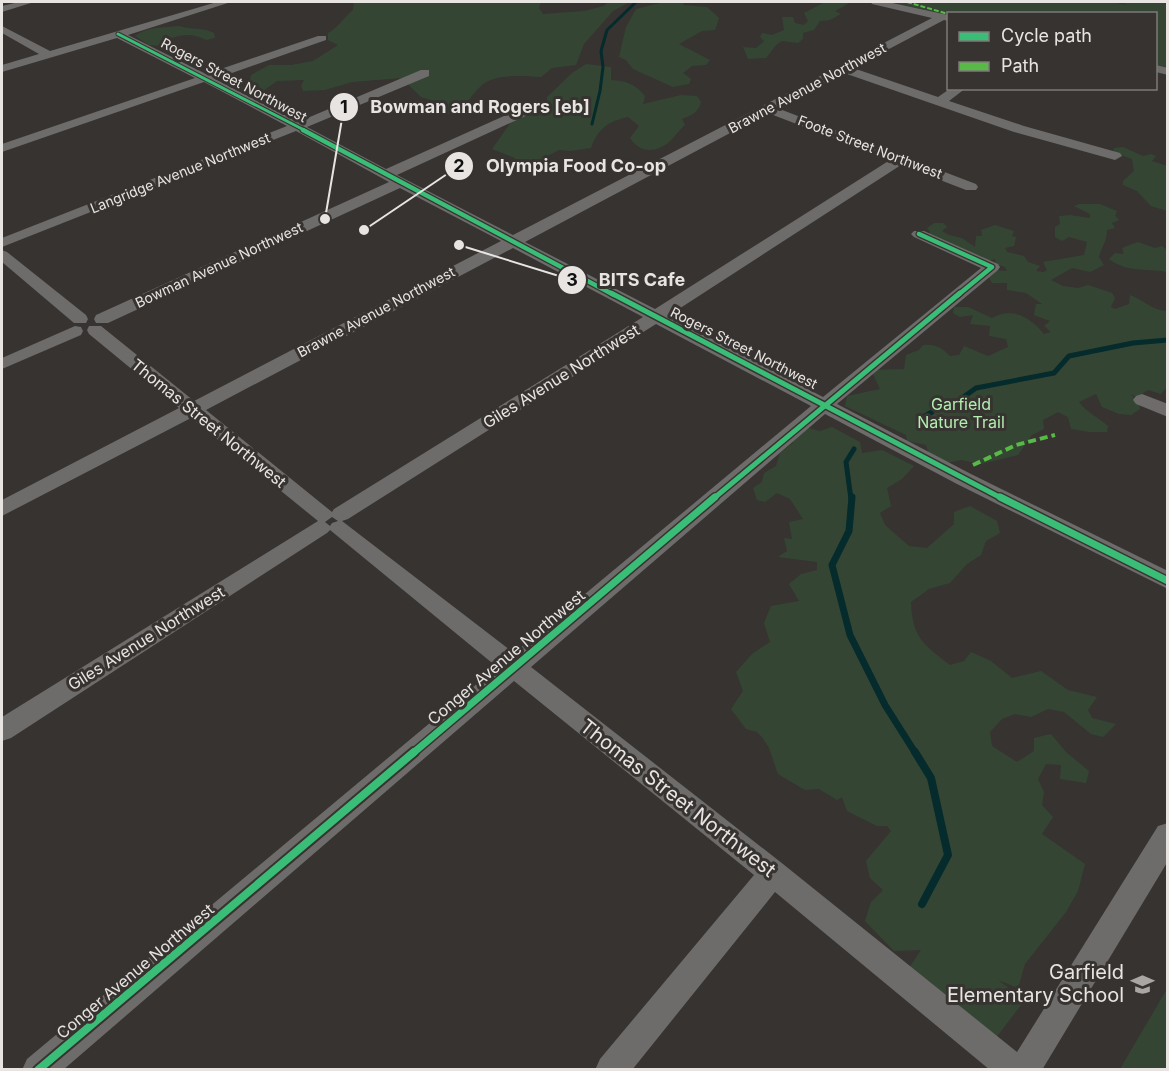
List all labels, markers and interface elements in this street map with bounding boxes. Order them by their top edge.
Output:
legend [947,12,1157,90]
text: Cycle path [1001,25,1092,46]
street label: Rogers Street Northwest [158,34,310,125]
street label: Brawne Avenue Northwest [725,39,889,136]
text: Path [1001,55,1039,76]
callout: Bowman and Rogers [eb] [329,89,602,125]
text: 1 [340,96,348,117]
text: Bowman and Rogers [eb] [370,96,590,117]
street label: Foote Street Northwest [796,111,945,182]
street label: Langridge Avenue Northwest [87,128,273,216]
callout: Olympia Food Co-op [444,148,678,184]
text: 2 [453,155,465,176]
text: Olympia Food Co-op [486,155,666,176]
street label: Bowman Avenue Northwest [132,218,306,311]
callout: BITS Cafe [557,262,697,298]
street label: Brawne Avenue Northwest [294,263,458,360]
text: 3 [566,269,578,290]
text: BITS Cafe [599,269,685,290]
street label: Rogers Street Northwest [668,303,821,392]
street label: Giles Avenue Northwest [479,320,643,432]
street label: Thomas Street Northwest [128,354,290,492]
park label: Garfield Nature Trail [917,394,1005,432]
street label: Giles Avenue Northwest [64,582,228,694]
street label: Conger Avenue Northwest [423,585,589,729]
street label: Thomas Street Northwest [575,714,781,882]
street label: Conger Avenue Northwest [52,899,218,1043]
place label: Garfield Elementary School [947,960,1124,1007]
school or university icon: Garfield Elementary School [1129,971,1155,997]

